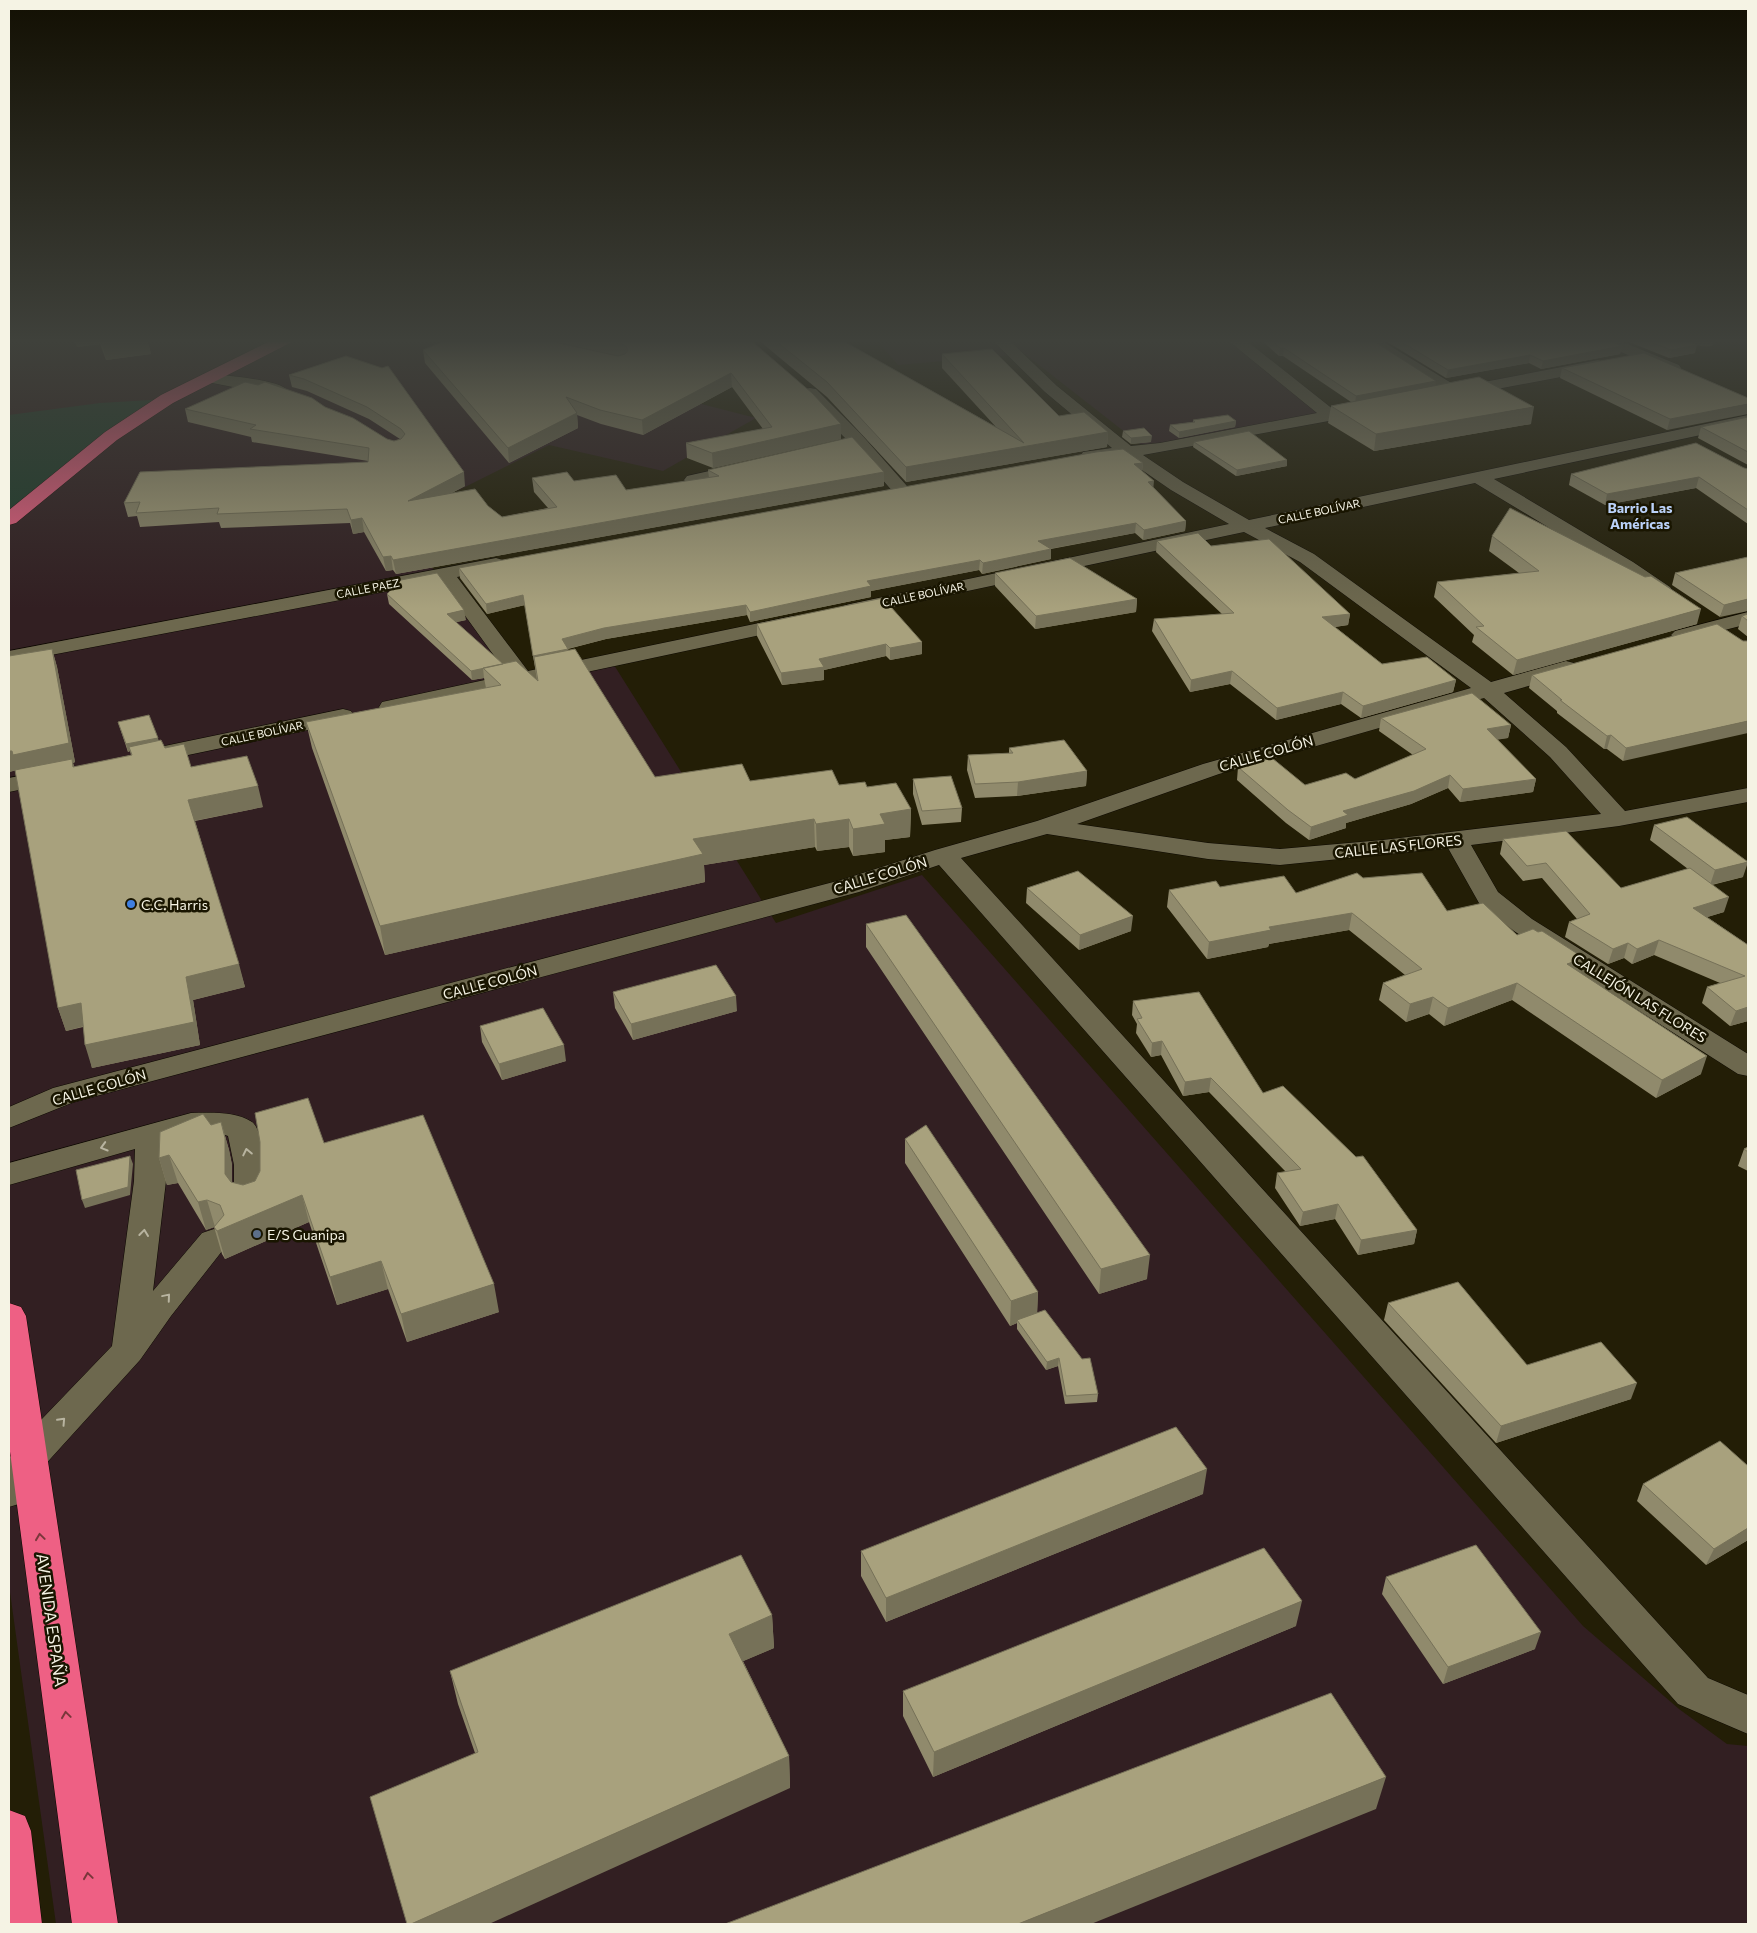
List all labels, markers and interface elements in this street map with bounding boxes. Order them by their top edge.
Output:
street label: CALLE BOLÍVAR [1277,495,1362,526]
district label: Barrio Las Américas [1607,499,1673,532]
street label: CALLE PAEZ [335,575,401,601]
street label: CALLE BOLÍVAR [881,578,966,609]
street label: CALLE BOLÍVAR [220,717,305,748]
street label: CALLE COLÓN [1217,731,1315,775]
street label: CALLE LAS FLORES [1333,831,1463,861]
street label: CALLE COLÓN [831,853,929,897]
place label: C.C. Harris [141,896,208,913]
marker: C.C. Harris [125,898,137,910]
street label: CALLEJÓN LAS FLORES [1570,950,1710,1046]
street label: CALLE COLÓN [441,961,539,1003]
street label: CALLE COLÓN [50,1065,148,1109]
one-way arrow [100,1142,108,1152]
one-way arrow [242,1147,253,1156]
place label: E/S Guanipa [267,1226,345,1243]
marker: E/S Guanipa [251,1228,263,1240]
one-way arrow [138,1229,148,1237]
one-way arrow [161,1294,170,1303]
one-way arrow [56,1418,65,1427]
one-way arrow [35,1533,46,1541]
street label: AVENIDA ESPAÑA [33,1552,71,1688]
one-way arrow [61,1711,71,1719]
one-way arrow [84,1872,94,1880]

